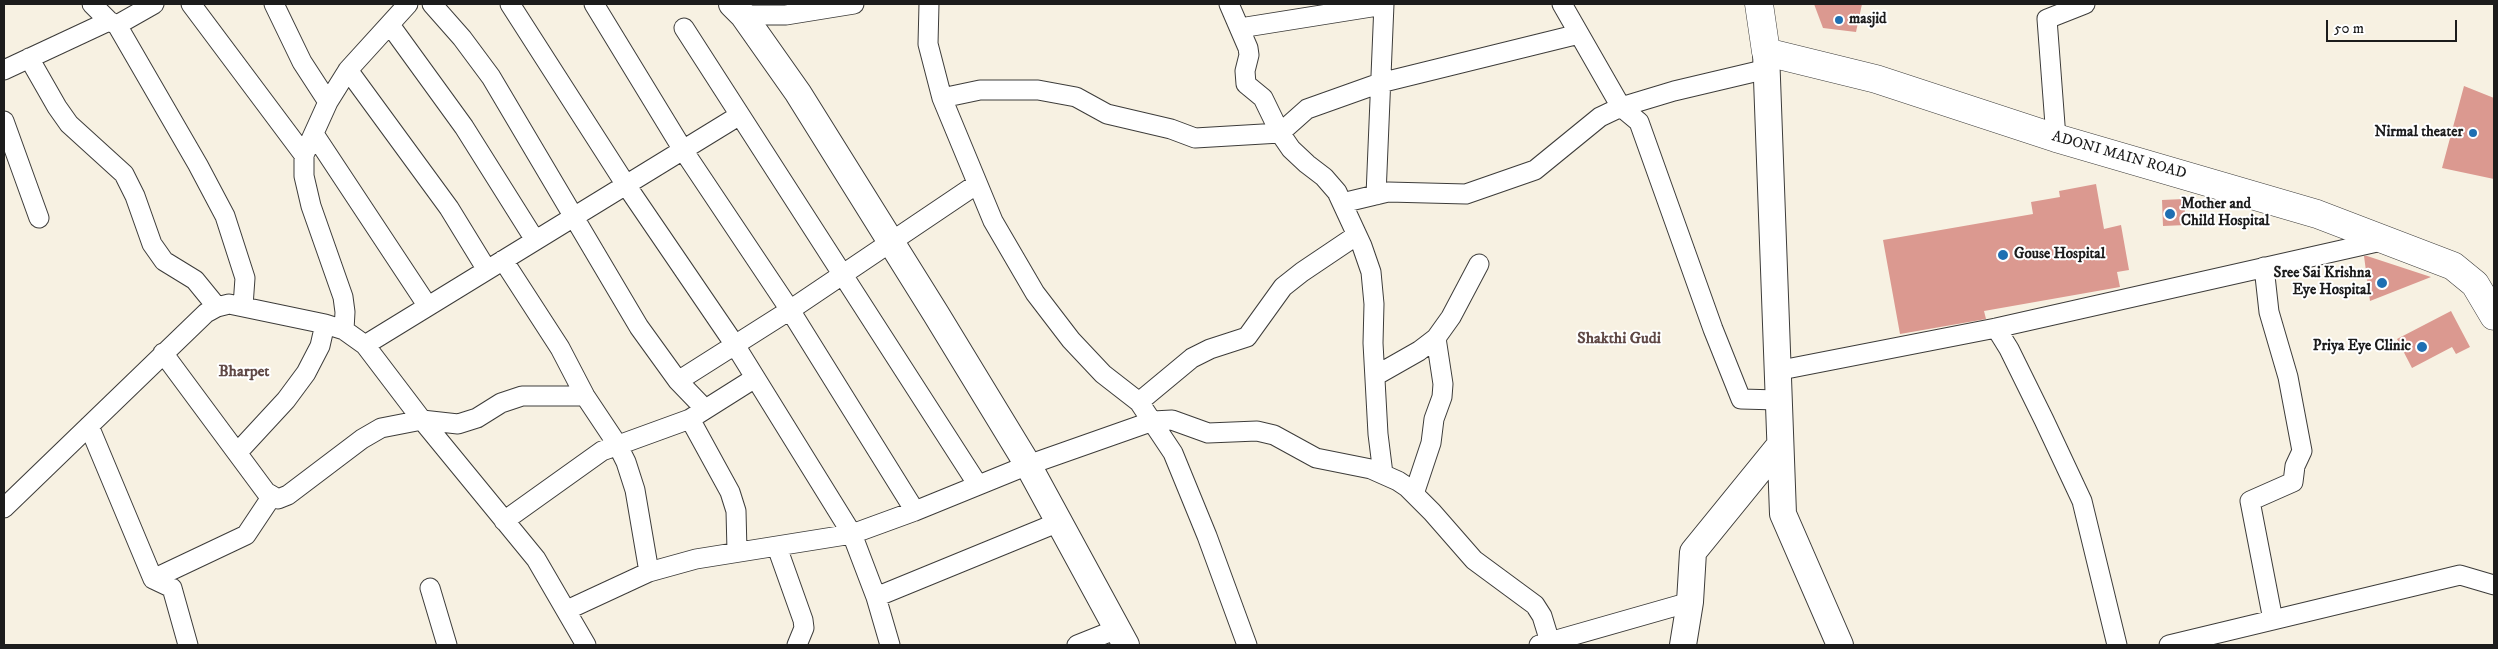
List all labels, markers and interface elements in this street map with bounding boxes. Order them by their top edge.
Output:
scale bar [2328,10,2459,42]
place label: masjid [1849,11,1887,29]
marker: masjid [1833,14,1845,26]
text: 50 m [2334,19,2364,38]
place label: Nirmal theater [2374,124,2463,142]
marker: Nirmal theater [2467,127,2479,139]
street label: ADONI MAIN ROAD [2050,128,2188,184]
place label: Mother and Child Hospital [2181,196,2270,231]
marker: Mother and Child Hospital [2163,207,2177,221]
place label: Gouse Hospital [2014,246,2105,264]
marker: Gouse Hospital [1996,248,2010,262]
place label: Sree Sai Krishna Eye Hospital [2274,265,2371,300]
marker: Sree Sai Krishna Eye Hospital [2375,276,2389,290]
district label: Shakthi Gudi [1577,330,1661,350]
place label: Priya Eye Clinic [2313,338,2411,356]
marker: Priya Eye Clinic [2415,340,2429,354]
district label: Bharpet [219,363,269,383]

